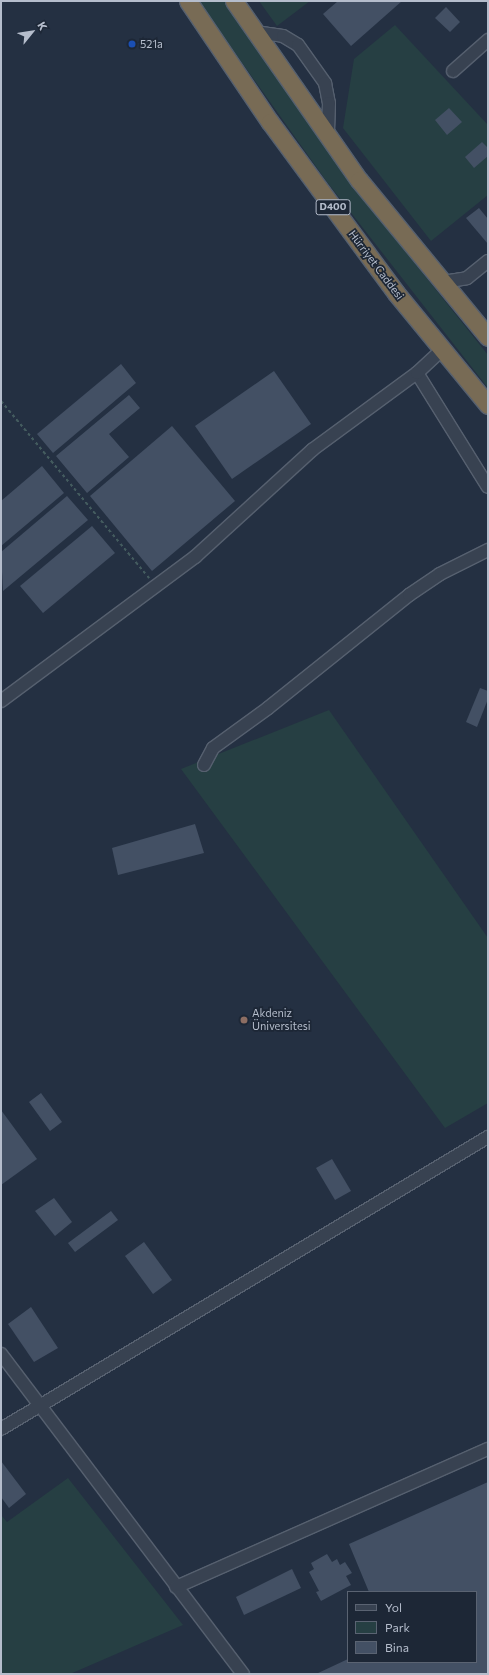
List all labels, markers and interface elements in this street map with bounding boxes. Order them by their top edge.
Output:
north arrow [12,12,52,52]
text: K [35,19,50,32]
place label: 521a [140,37,163,51]
marker: 521a [127,39,137,49]
road number: D400 [315,199,351,215]
street label: Hürriyet Caddesi [346,228,406,302]
place label: Akdeniz Üniversitesi [252,1007,311,1033]
marker: Akdeniz Üniversitesi [239,1015,249,1025]
legend [347,1591,477,1663]
text: Yol [385,1600,402,1614]
text: Park [385,1620,410,1634]
text: Bina [385,1640,409,1654]

